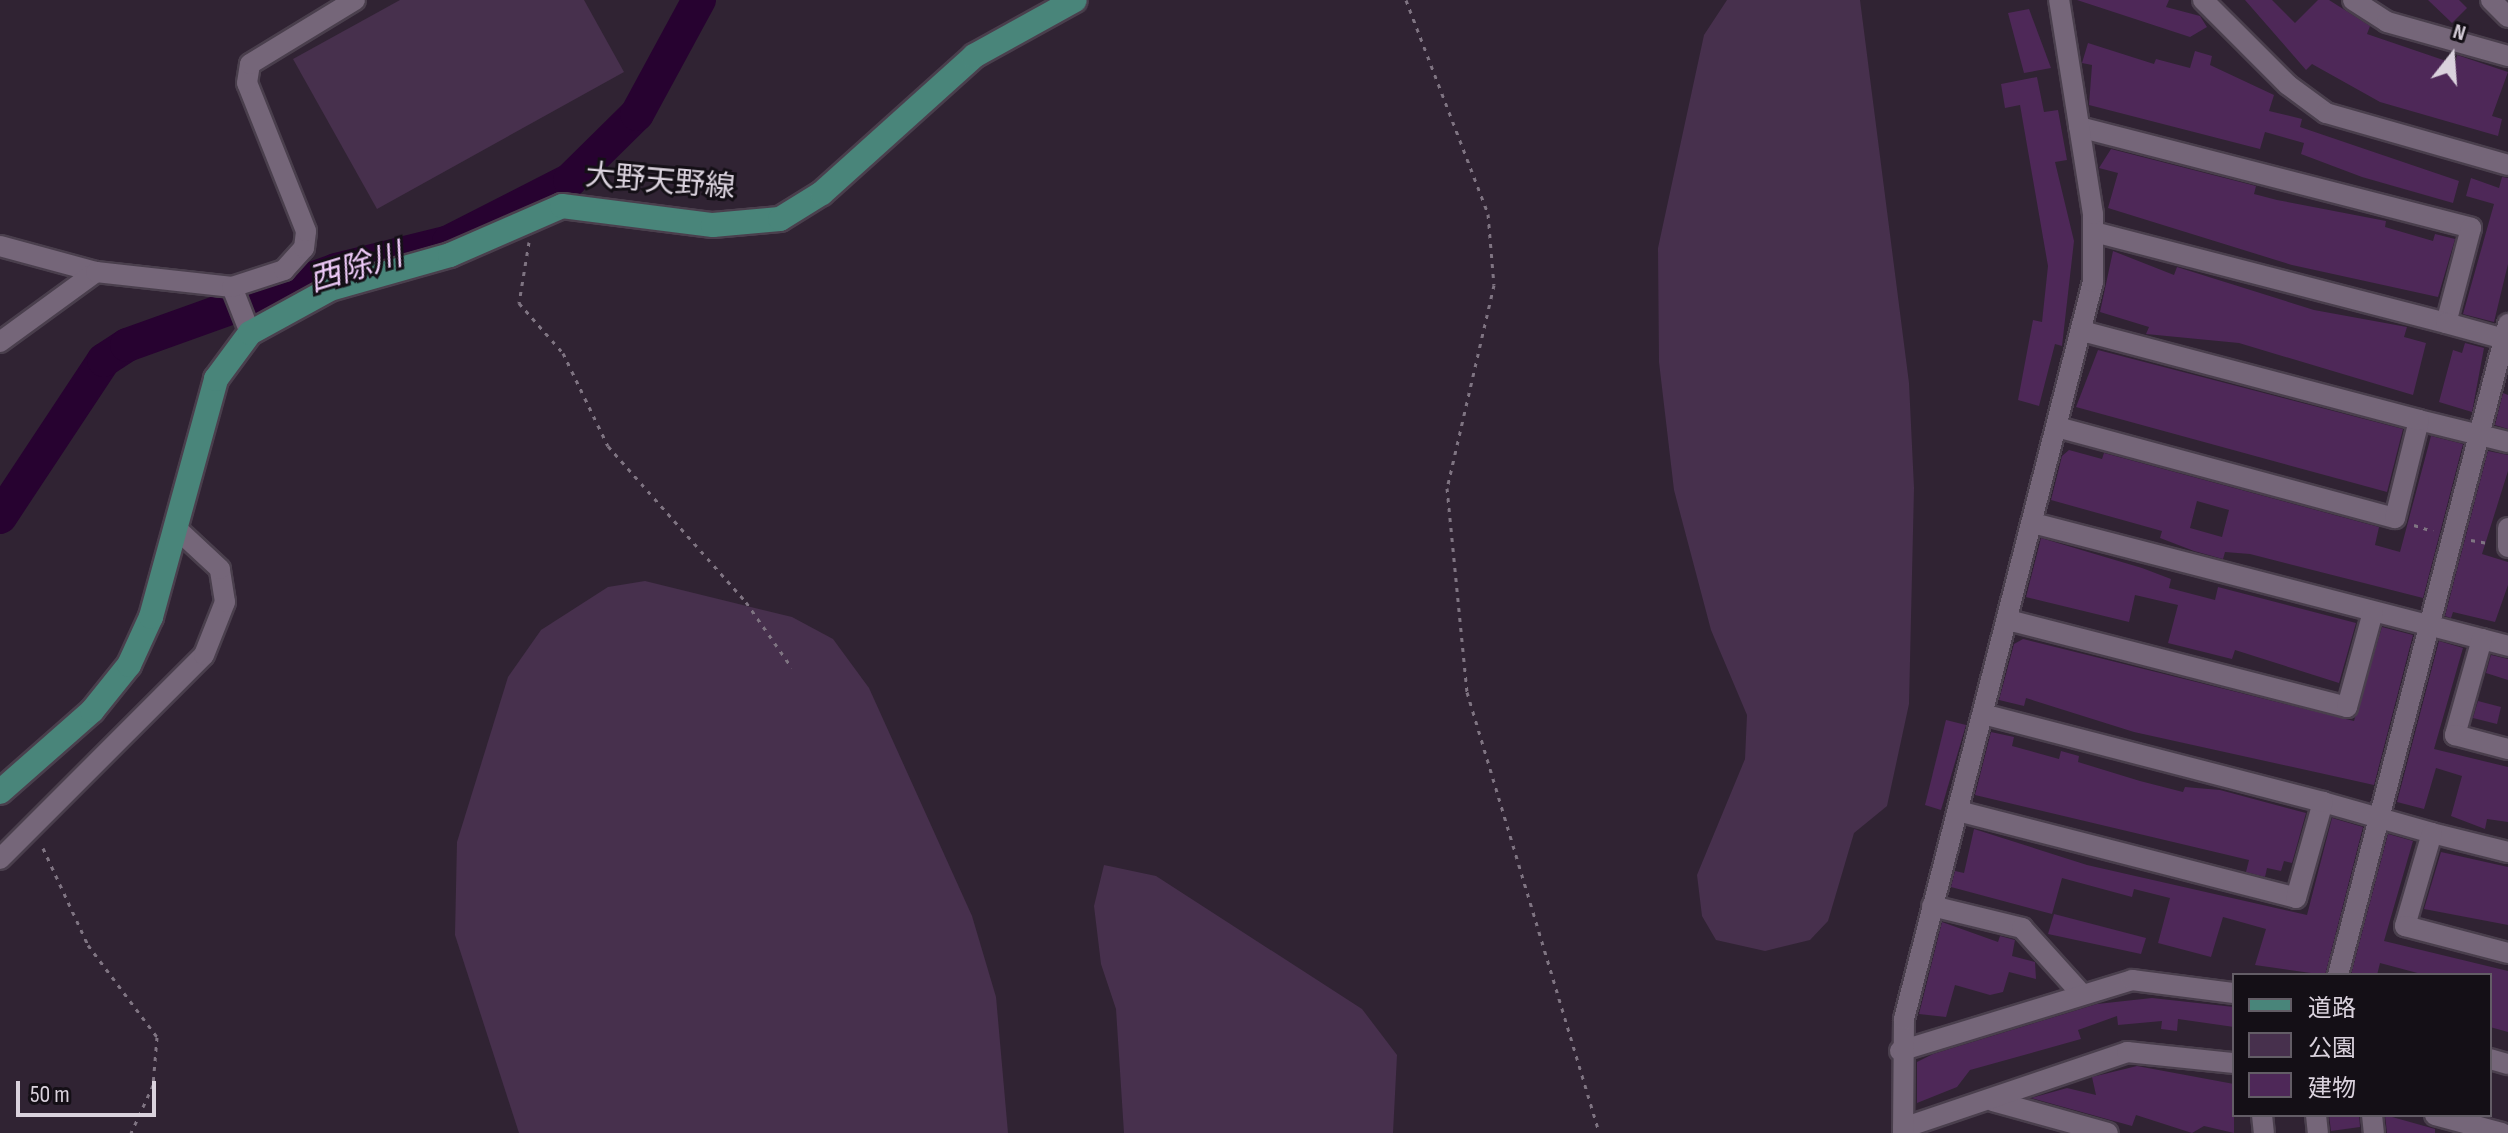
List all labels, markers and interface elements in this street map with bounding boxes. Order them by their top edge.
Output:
north arrow [2412,16,2492,96]
text: N [2450,18,2469,47]
street label: 大野天野線 [584,158,736,206]
water label: 西除川 [304,237,408,301]
legend [2232,973,2492,1117]
text: 道路 [2308,994,2356,1023]
text: 公園 [2308,1034,2356,1063]
scale bar [20,1065,160,1115]
text: 建物 [2308,1074,2356,1103]
text: 50 m [30,1080,70,1109]

